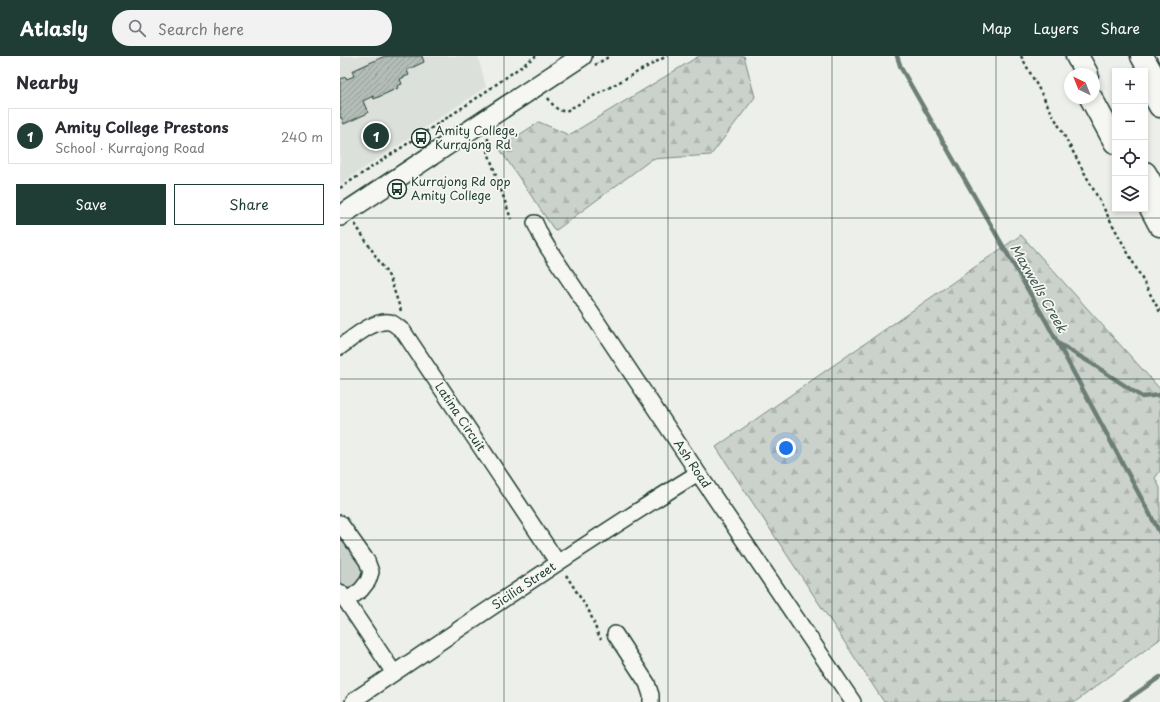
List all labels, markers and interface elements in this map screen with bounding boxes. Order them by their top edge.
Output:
search box [112,10,392,46]
text: Atlasly [20,14,88,42]
icon: search [126,17,148,39]
text: Search here [158,17,244,40]
text: Map [982,18,1012,39]
text: Layers [1034,18,1079,39]
text: Share [1101,18,1140,39]
north arrow [1064,68,1100,104]
map controls [1112,68,1148,212]
button: + [1112,68,1148,104]
text: Nearby [16,69,78,95]
button: − [1112,104,1148,140]
text: Amity College Prestons [55,115,229,138]
pin: 1 [363,121,389,151]
place label: Amity College, Kurrajong Rd [435,121,518,153]
text: 1 [27,127,33,146]
text: 240 m [281,127,323,146]
bus stop icon: Amity College, Kurrajong Rd [410,127,432,149]
text: School · Kurrajong Road [55,138,205,157]
button: locate [1112,140,1148,176]
place label: Kurrajong Rd opp Amity College [411,172,511,204]
button: layers [1112,176,1148,212]
bus stop icon: Kurrajong Rd opp Amity College [386,178,408,200]
button: Save [16,184,166,225]
button: Share [174,184,324,225]
water label: Maxwells Creek [1006,240,1073,336]
street label: Latina Circuit [431,378,491,455]
street label: Ash Road [670,435,716,491]
your location [776,438,796,458]
street label: Sicilia Street [488,557,559,613]

